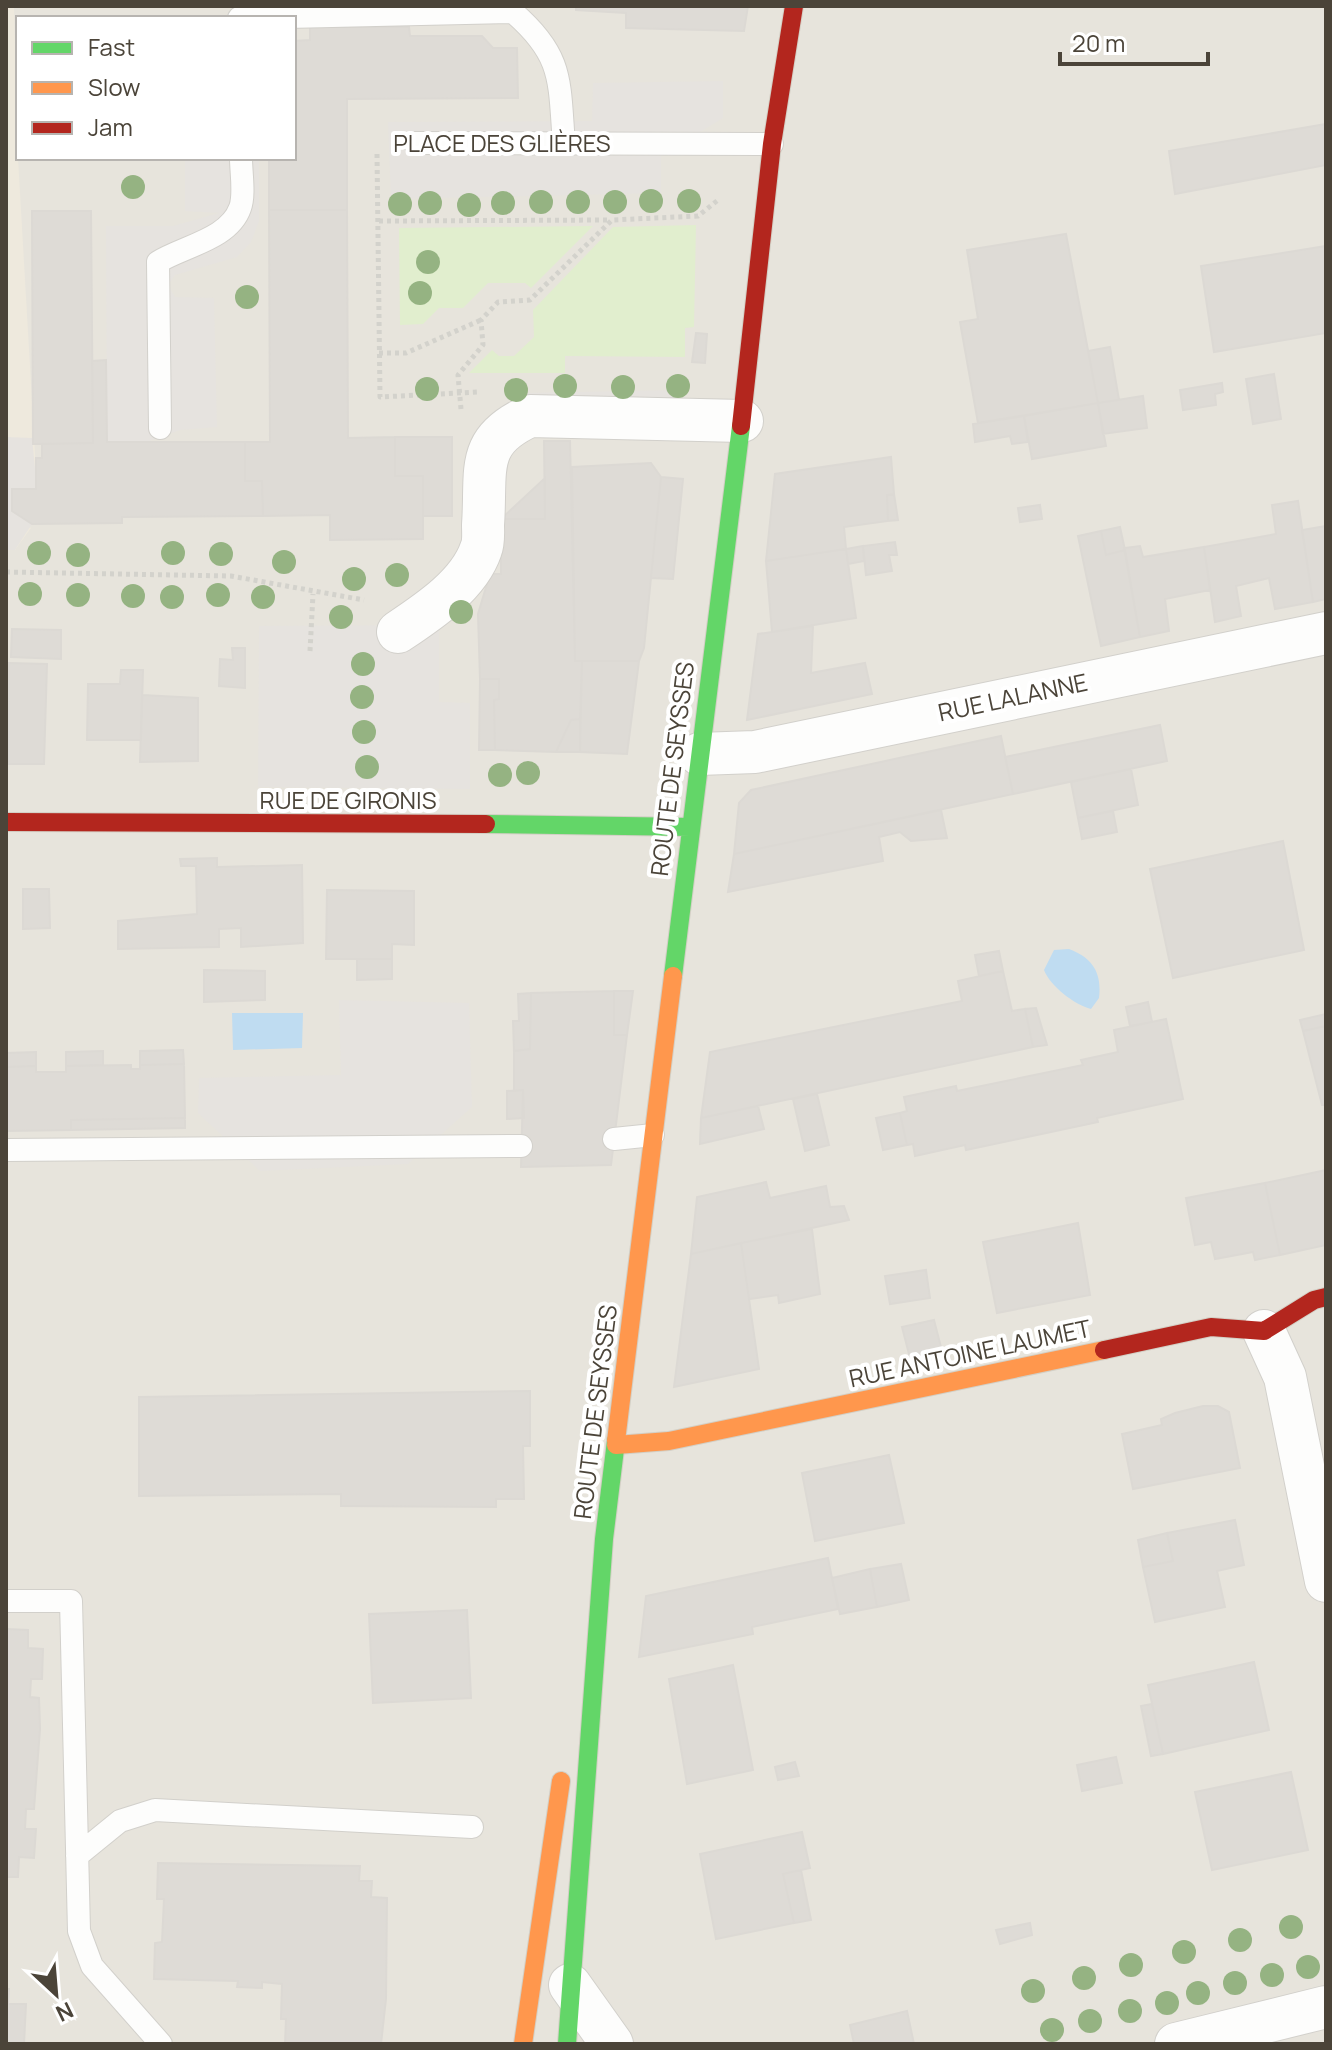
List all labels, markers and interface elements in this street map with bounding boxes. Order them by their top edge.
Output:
legend [16,16,296,160]
scale bar [1060,16,1208,66]
text: 20 m [1072,26,1125,59]
text: Fast [88,30,135,63]
text: Slow [88,70,141,103]
text: Jam [88,110,133,143]
street label: PLACE DES GLIÈRES [393,126,611,159]
street label: ROUTE DE SEYSSES [642,660,701,878]
street label: RUE LALANNE [935,665,1090,728]
street label: RUE DE GIRONIS [260,783,436,816]
street label: ROUTE DE SEYSSES [565,1303,624,1521]
street label: RUE ANTOINE LAUMET [846,1311,1094,1394]
north arrow [16,1954,96,2034]
text: N [51,1995,78,2029]

